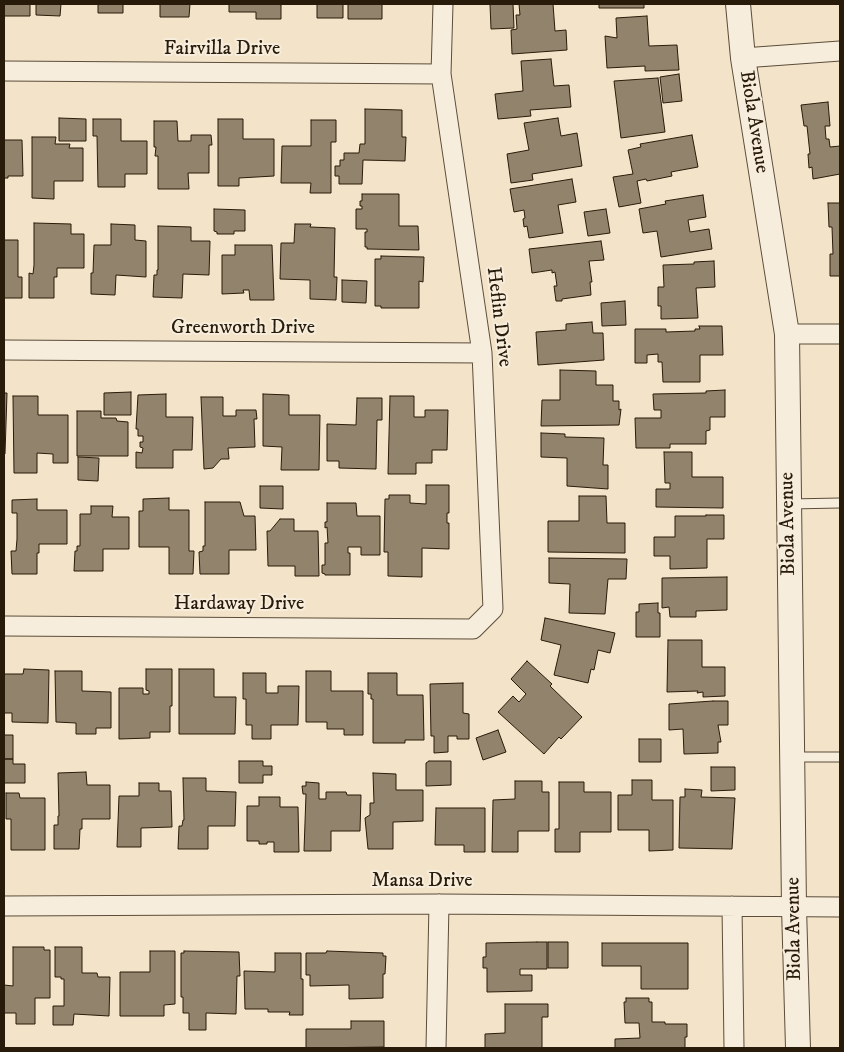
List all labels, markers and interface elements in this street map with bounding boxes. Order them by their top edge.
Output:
street label: Fairvilla Drive [164,38,280,62]
street label: Biola Avenue [733,69,773,175]
street label: Heflin Drive [480,266,516,368]
street label: Greenworth Drive [171,317,315,341]
street label: Biola Avenue [776,472,802,576]
street label: Hardaway Drive [174,593,304,617]
street label: Mansa Drive [371,870,473,894]
street label: Biola Avenue [782,877,808,981]

